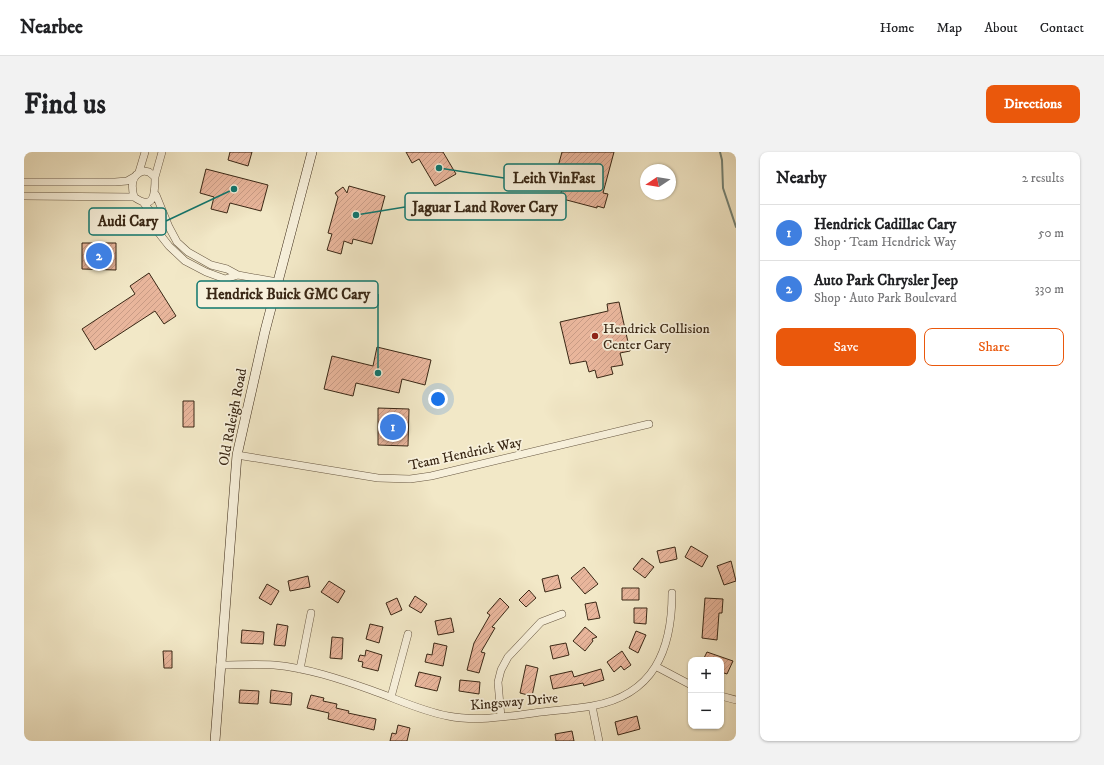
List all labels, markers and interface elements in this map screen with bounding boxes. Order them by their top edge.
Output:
text: Nearbee [20,16,83,39]
text: Home [880,19,914,37]
text: Map [936,19,962,37]
text: About [984,19,1018,37]
text: Contact [1040,19,1084,37]
button: Directions [986,85,1080,123]
text: Find us [24,87,106,122]
callout: Leith VinFast [504,164,603,191]
north arrow [640,164,676,200]
text: Nearby [776,167,826,189]
text: Leith VinFast [513,169,596,188]
text: 2 results [1022,170,1064,186]
callout: Jaguar Land Rover Cary [405,193,566,220]
text: Jaguar Land Rover Cary [410,198,559,217]
callout: Audi Cary [89,208,166,235]
text: Audi Cary [97,212,159,231]
text: Hendrick Cadillac Cary [814,215,956,234]
text: 1 [787,225,791,241]
text: 50 m [1038,225,1064,241]
text: Shop · Team Hendrick Way [814,234,956,250]
pin: 2 [86,241,112,271]
text: Auto Park Chrysler Jeep [814,271,958,290]
callout: Hendrick Buick GMC Cary [197,281,378,308]
text: 2 [786,281,792,297]
text: 330 m [1035,281,1064,297]
text: Hendrick Buick GMC Cary [206,285,371,304]
text: Shop · Auto Park Boulevard [814,290,957,306]
place label: Hendrick Collision Center Cary [603,320,711,354]
button: Save [776,328,916,366]
button: Share [924,328,1064,366]
marker: Hendrick Collision Center Cary [590,331,600,341]
street label: Old Raleigh Road [215,367,251,467]
your location [428,389,448,409]
pin: 1 [380,412,406,442]
street label: Team Hendrick Way [407,433,524,475]
map controls [688,657,724,729]
button: + [688,657,724,693]
street label: Kingsway Drive [470,689,559,715]
button: − [688,693,724,729]

